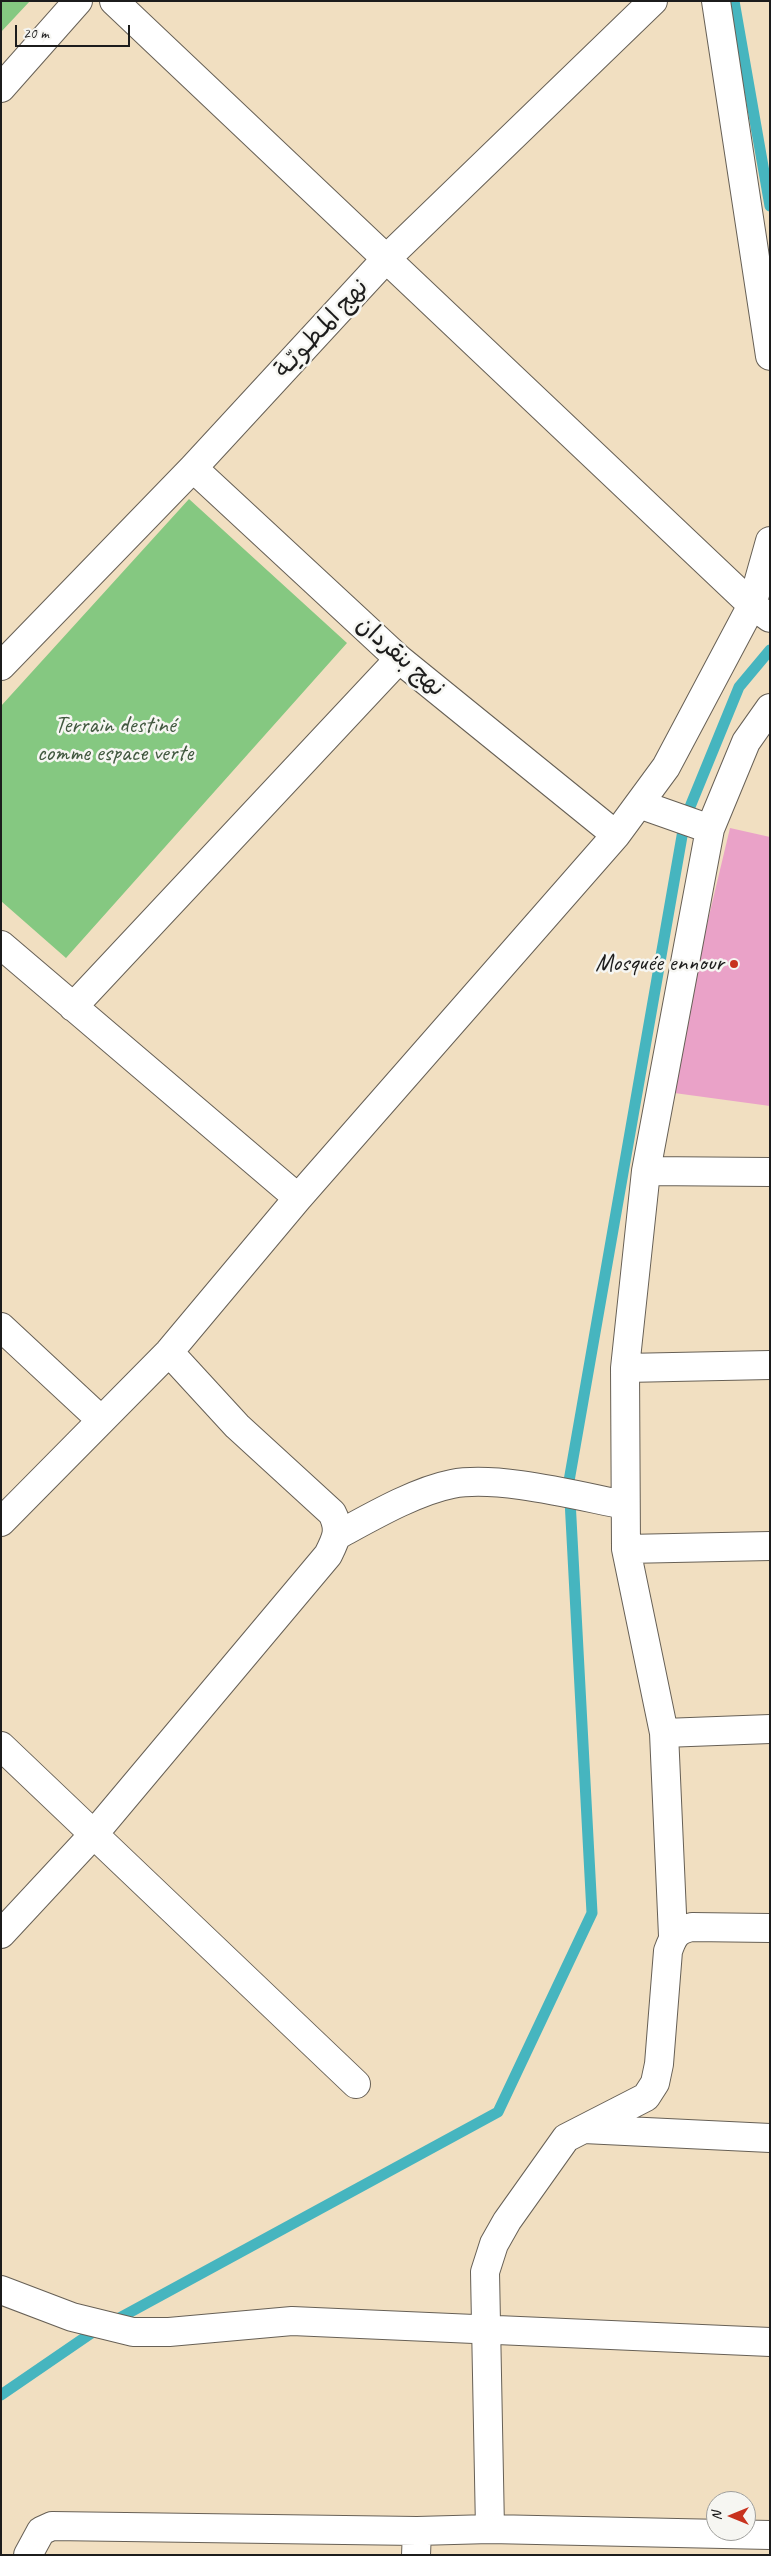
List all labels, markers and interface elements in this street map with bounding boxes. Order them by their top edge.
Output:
scale bar [18,15,132,47]
text: 20 m [23,24,49,43]
street label: نهج المـطـويّـة [269,274,375,384]
street label: نهج بنقردان [350,611,450,703]
park label: Terrain destiné comme espace verte [37,712,193,768]
place label: Mosquée ennour [595,950,724,978]
marker: Mosquée ennour [728,958,740,970]
north arrow [706,2491,756,2541]
text: N [708,2512,725,2520]

